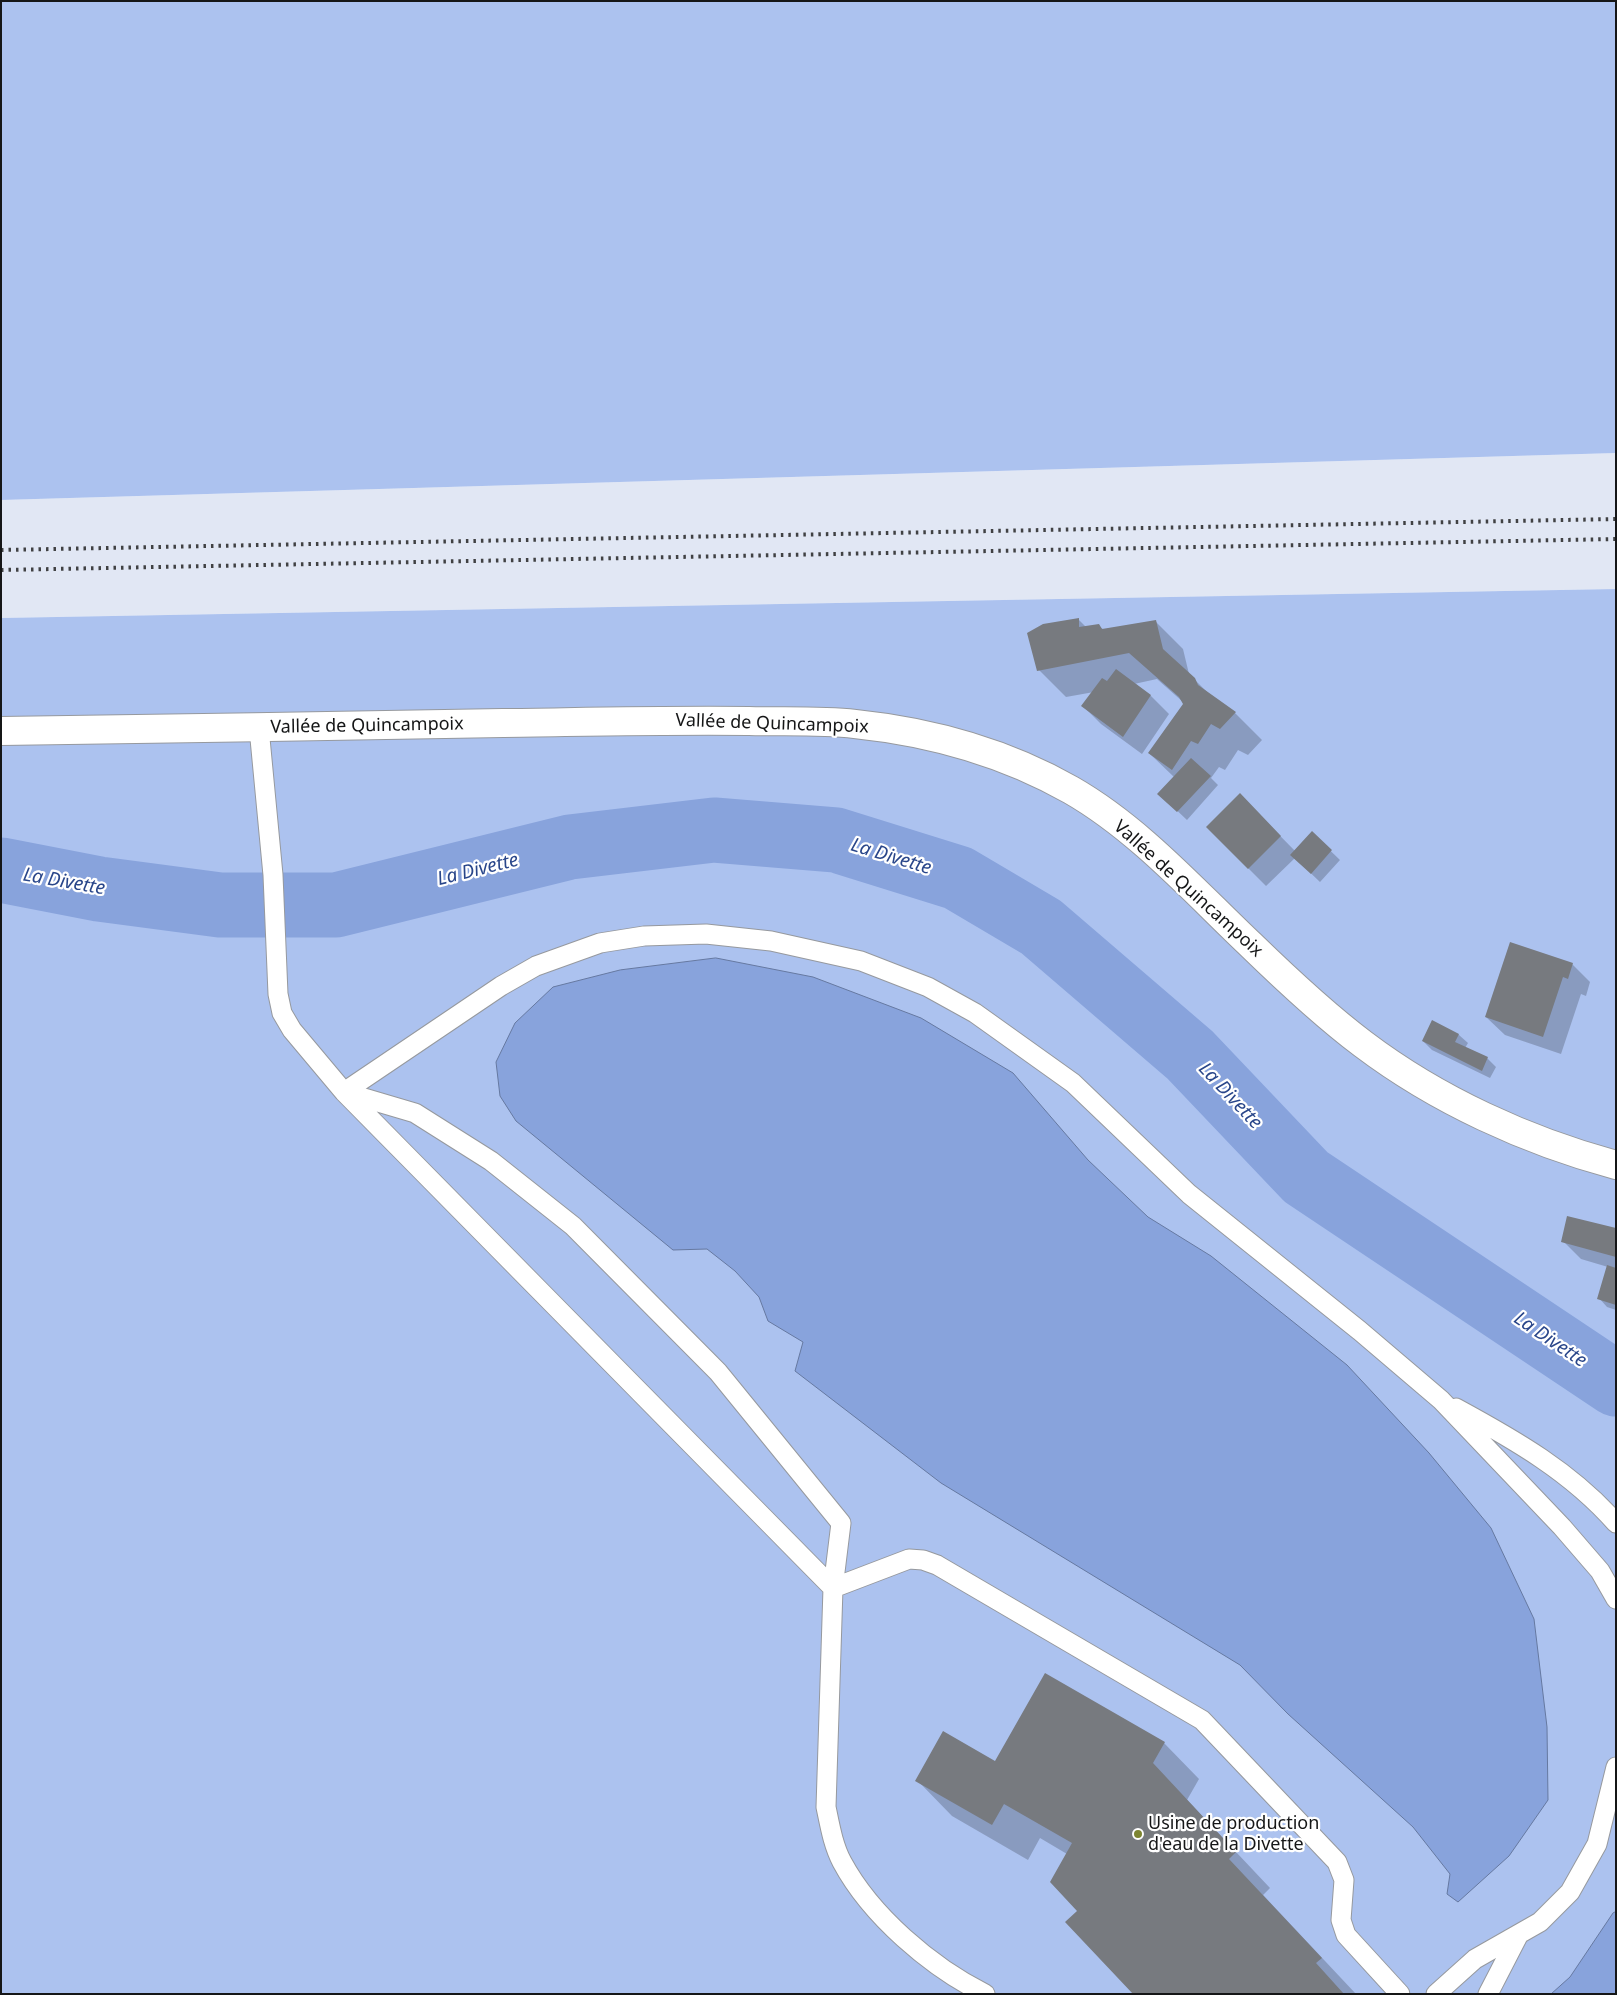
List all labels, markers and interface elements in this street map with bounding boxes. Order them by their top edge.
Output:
street label: Vallée de Quincampoix [675,710,869,738]
street label: Vallée de Quincampoix [270,714,464,738]
street label: Vallée de Quincampoix [1109,816,1267,962]
water label: La Divette [848,834,934,880]
water label: La Divette [435,849,521,891]
water label: La Divette [21,864,107,900]
water label: La Divette [1193,1058,1267,1134]
water label: La Divette [1509,1307,1591,1373]
place label: Usine de production d'eau de la Divette [1148,1813,1319,1856]
marker: Usine de production d'eau de la Divette [1132,1828,1144,1840]

